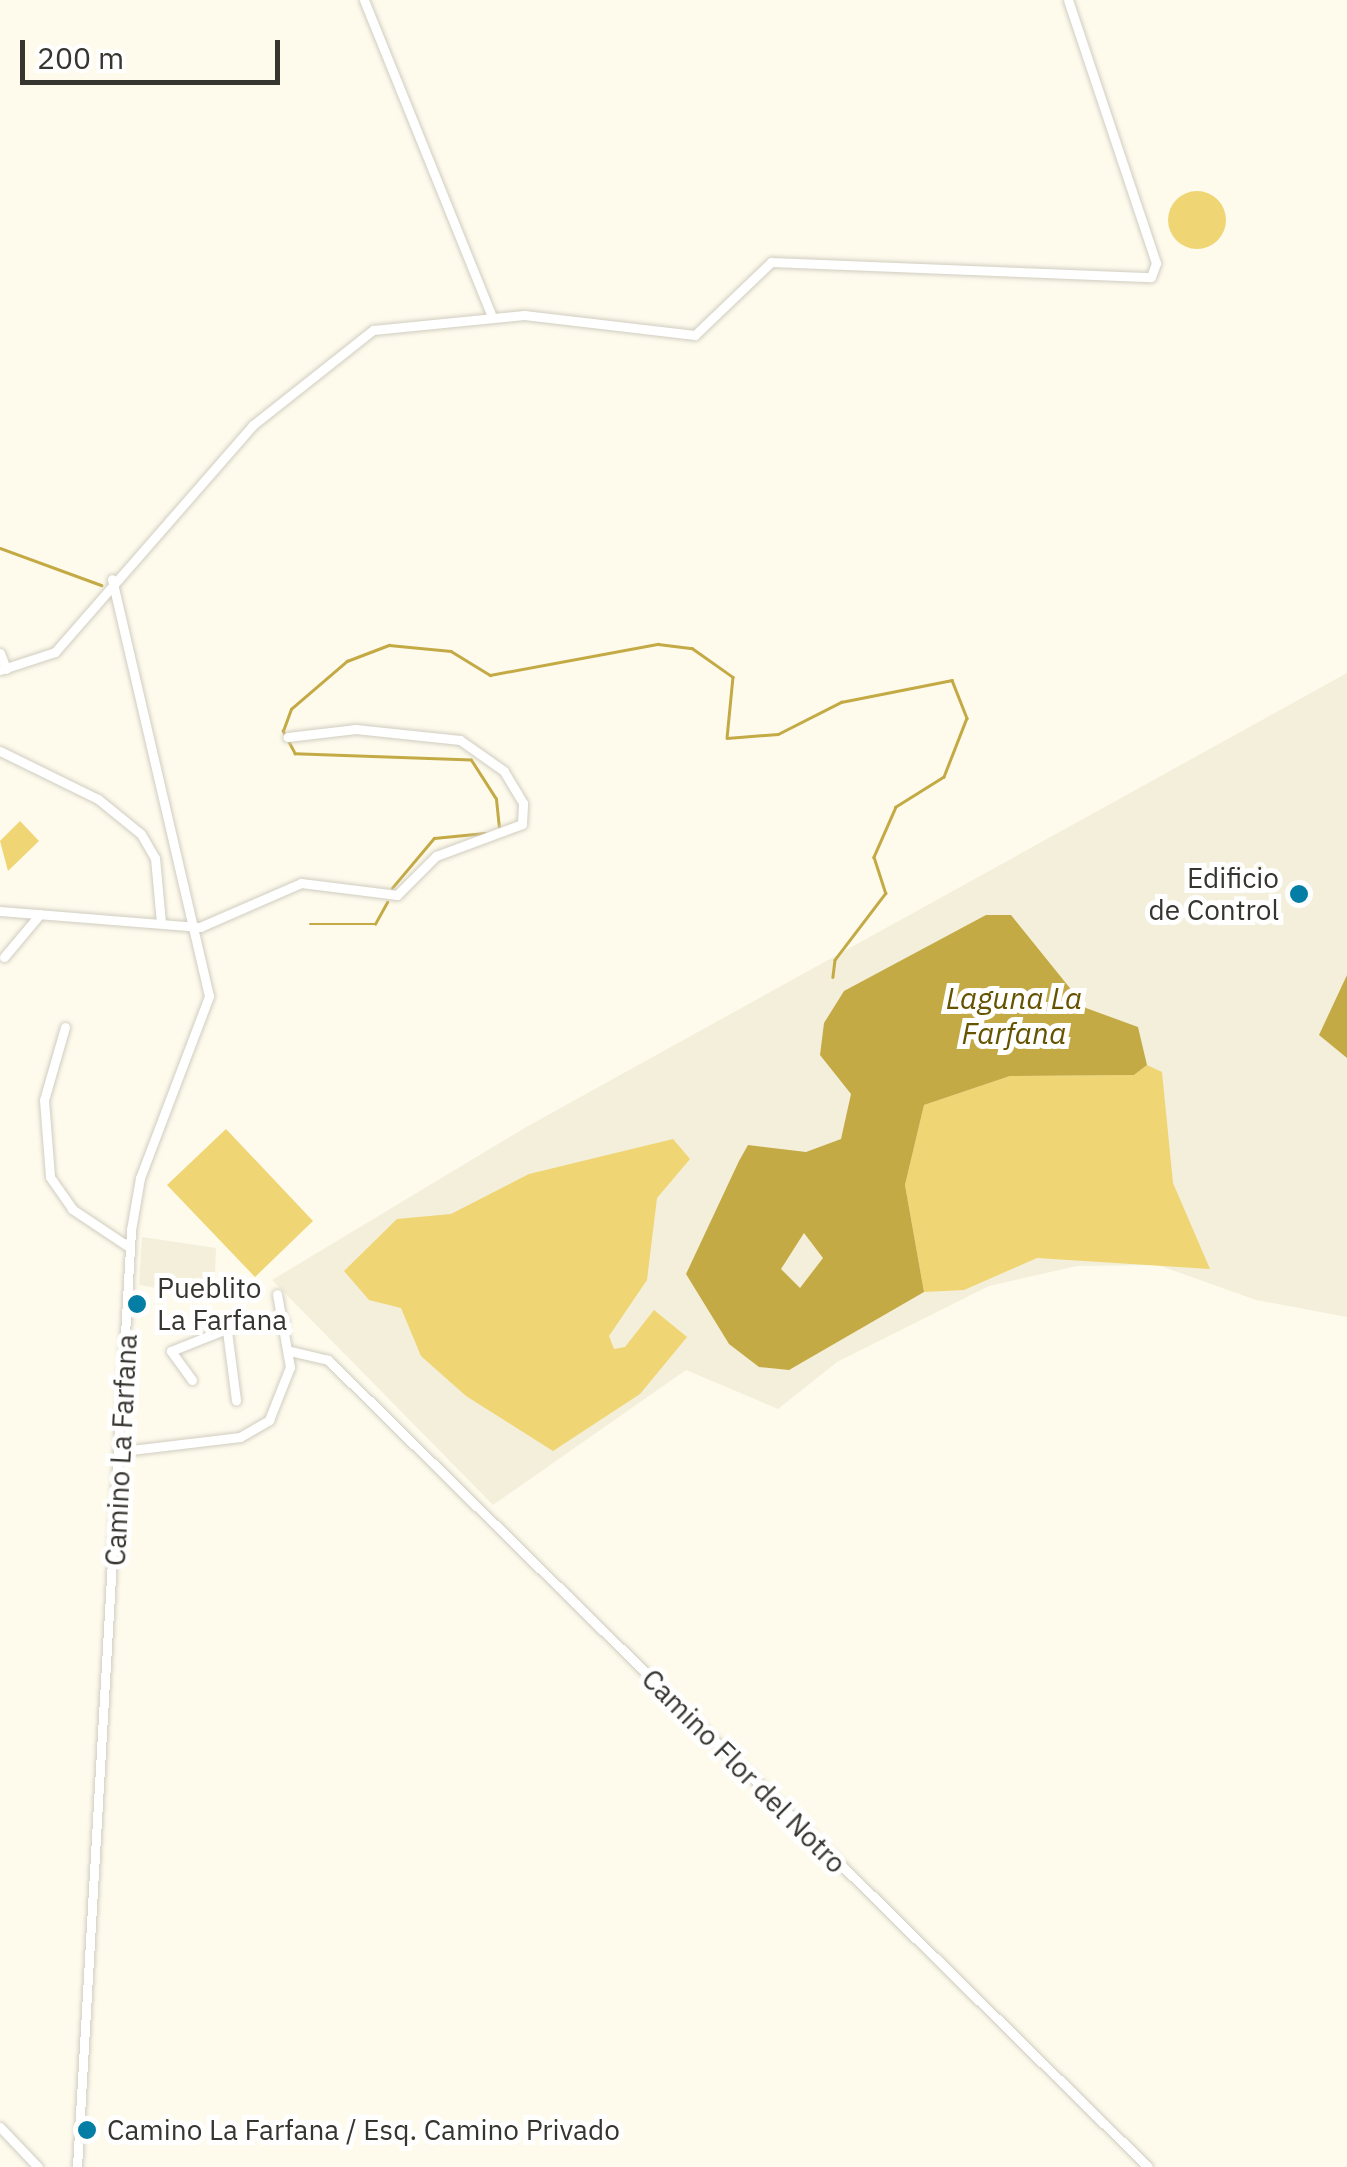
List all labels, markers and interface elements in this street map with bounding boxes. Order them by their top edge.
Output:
scale bar [25,20,285,82]
text: 200 m [37,38,124,77]
place label: Edificio de Control [1149,861,1279,927]
marker: Edificio de Control [1288,883,1310,905]
water label: Laguna La Farfana [946,980,1082,1050]
place label: Pueblito La Farfana [157,1271,287,1337]
marker: Pueblito La Farfana [126,1293,148,1315]
street label: Camino La Farfana [98,1333,144,1567]
street label: Camino Flor del Notro [635,1662,853,1880]
place label: Camino La Farfana / Esq. Camino Privado [107,2113,620,2147]
marker: Camino La Farfana / Esq. Camino Privado [76,2119,98,2141]

